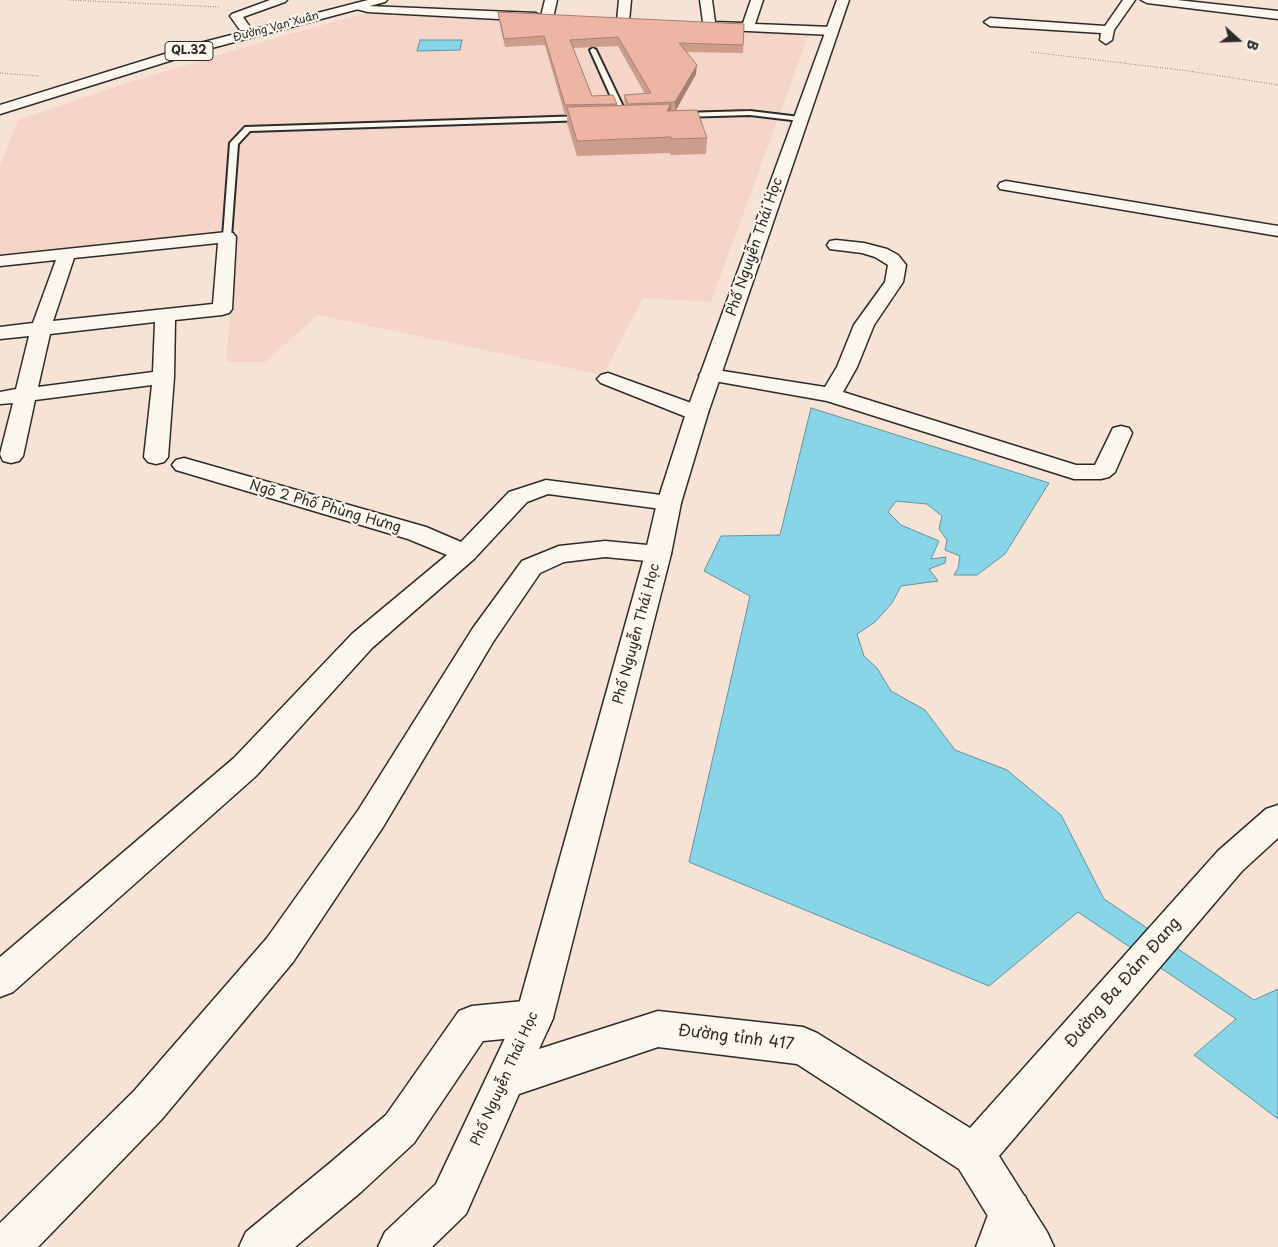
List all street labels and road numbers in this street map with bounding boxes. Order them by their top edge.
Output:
street label: Đường Vạn Xuân [232,9,320,45]
road number: QL.32 [165,41,213,60]
street label: Phố Nguyễn Thái Học [723,176,787,318]
street label: Ngõ 2 Phố Phùng Hưng [247,477,403,537]
street label: Phố Nguyễn Thái Học [610,562,664,706]
street label: Đường Ba Đảm Đang [1061,914,1185,1052]
street label: Phố Nguyễn Thái Học [468,1009,542,1149]
street label: Đường tỉnh 417 [677,1021,795,1055]

